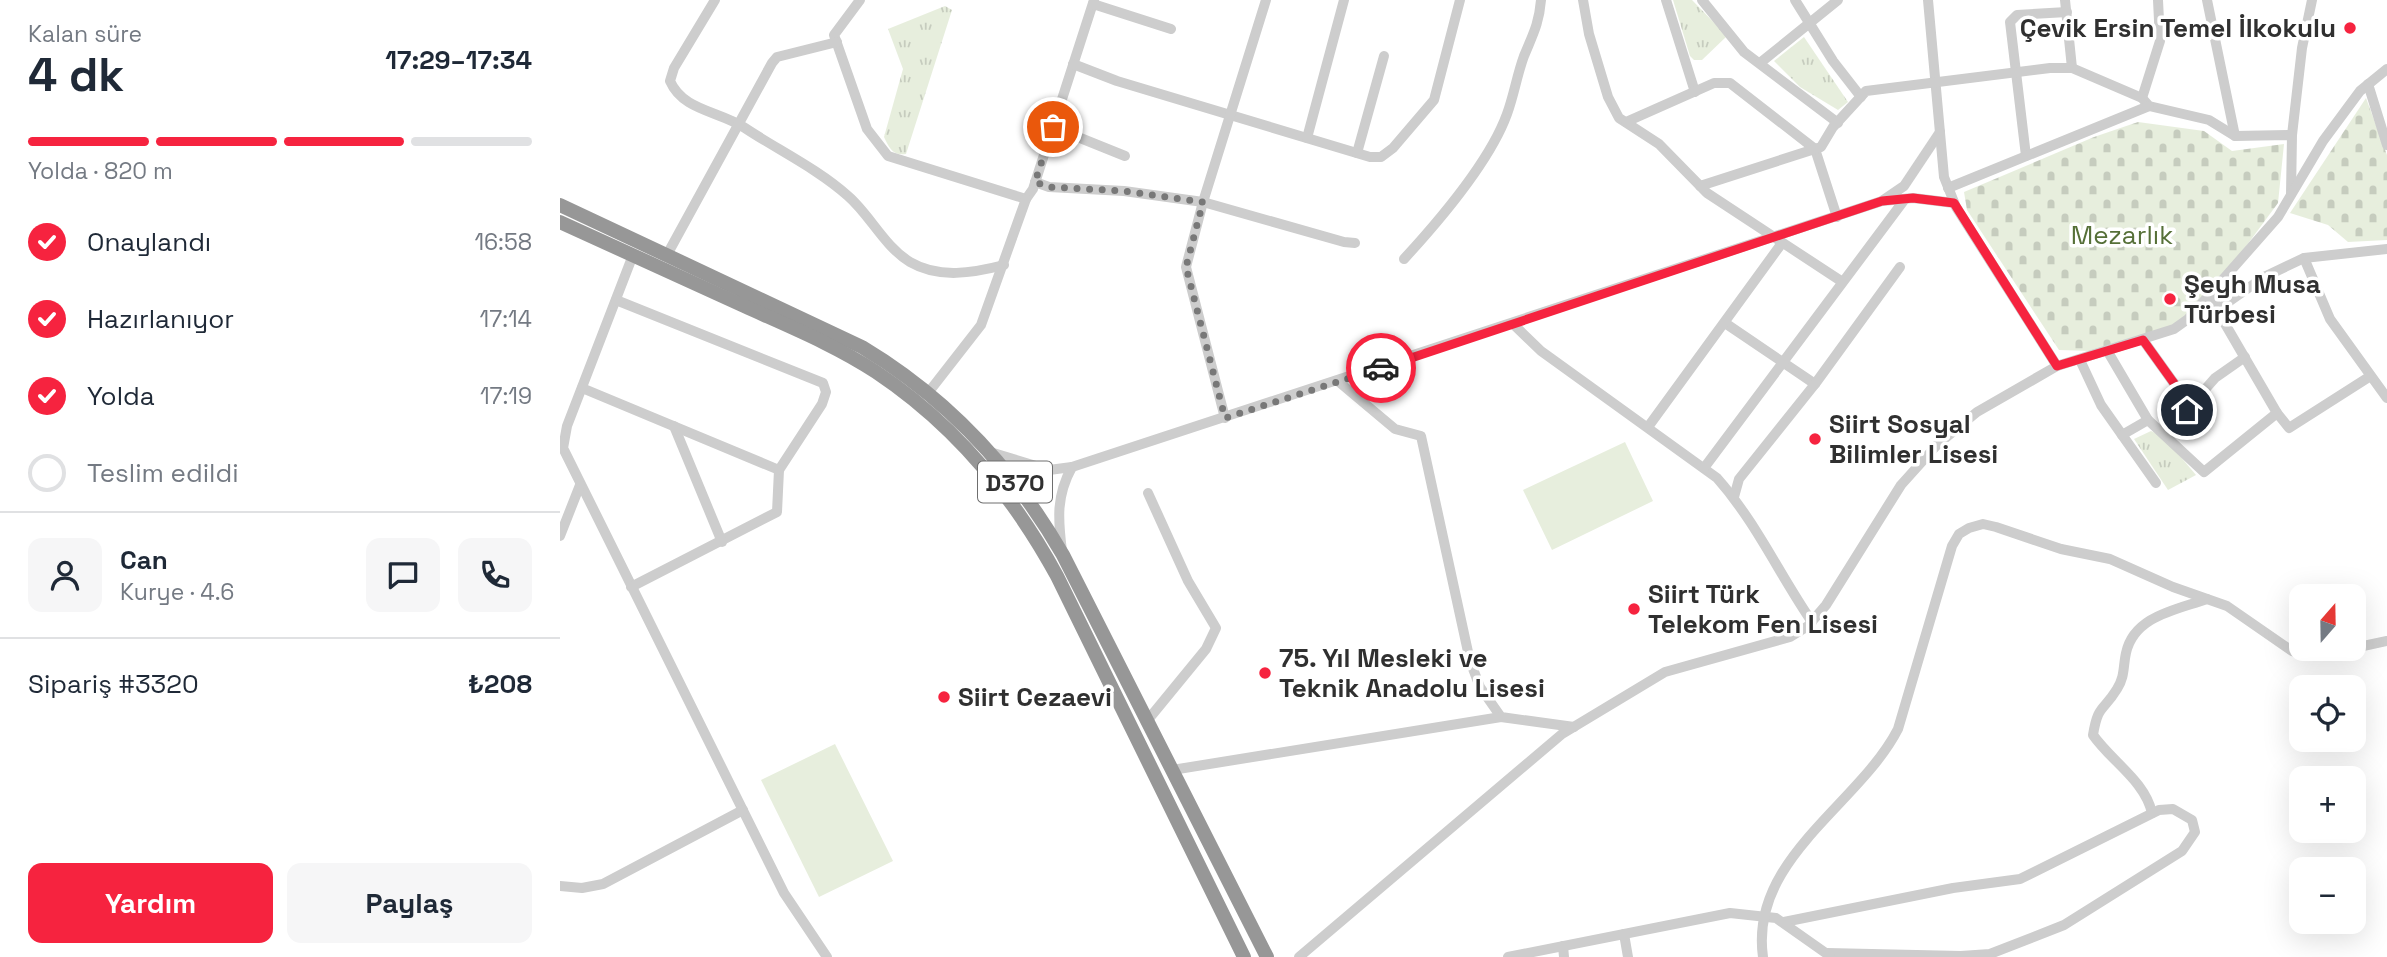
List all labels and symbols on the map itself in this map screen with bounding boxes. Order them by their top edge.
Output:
place label: Çevik Ersin Temel İlkokulu [2020,11,2336,45]
marker: Çevik Ersin Temel İlkokulu [2342,20,2358,36]
pin [1023,97,1083,157]
park label: Mezarlık [2071,218,2173,252]
place label: Şeyh Musa Türbesi [2184,267,2321,331]
marker: Şeyh Musa Türbesi [2162,291,2178,307]
courier [1346,333,1416,403]
pin [2157,380,2217,440]
place label: Siirt Sosyal Bilimler Lisesi [1829,407,1998,471]
marker: Siirt Sosyal Bilimler Lisesi [1807,431,1823,447]
road number: D370 [978,462,1052,503]
place label: Siirt Türk Telekom Fen Lisesi [1648,577,1878,641]
north arrow [2289,584,2366,662]
marker: Siirt Türk Telekom Fen Lisesi [1626,601,1642,617]
place label: 75. Yıl Mesleki ve Teknik Anadolu Lisesi [1279,641,1545,705]
marker: 75. Yıl Mesleki ve Teknik Anadolu Lisesi [1257,665,1273,681]
place label: Siirt Cezaevi [958,680,1112,714]
marker: Siirt Cezaevi [936,689,952,705]

